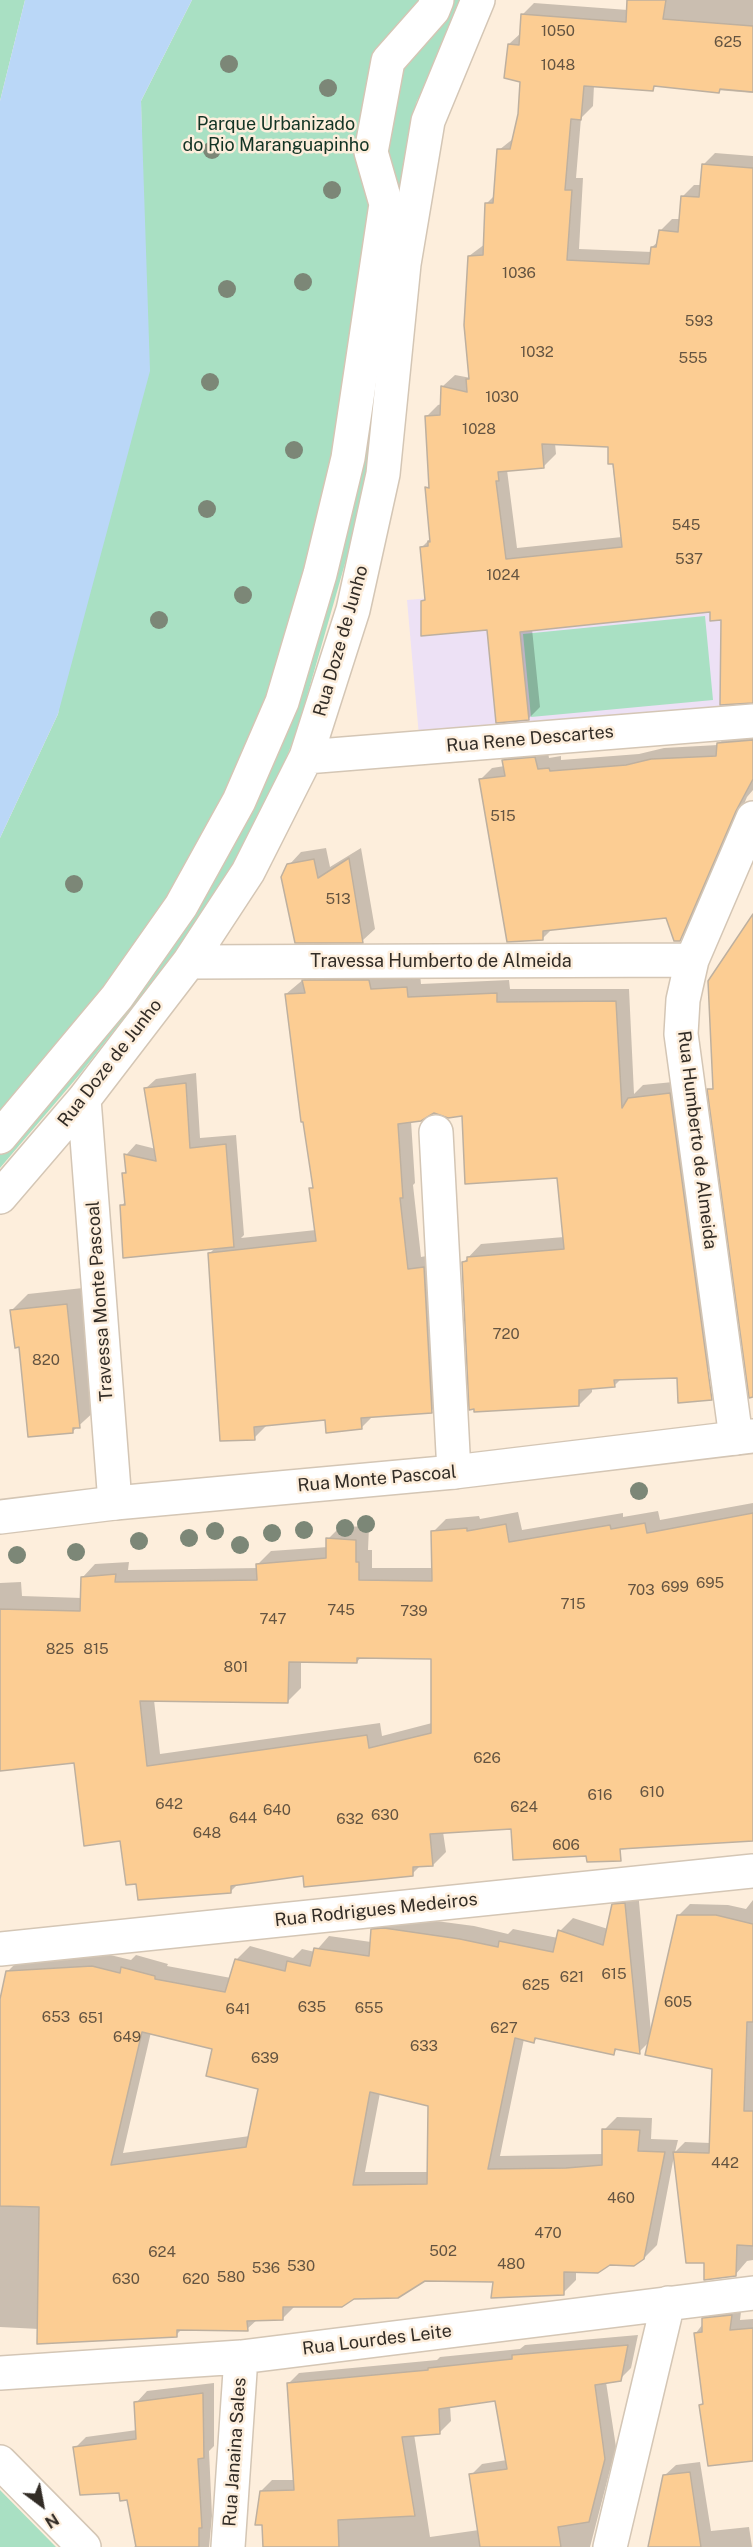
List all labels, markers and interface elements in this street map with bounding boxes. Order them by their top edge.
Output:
house number: 1050 [541,22,575,40]
house number: 625 [714,33,742,51]
house number: 1048 [541,56,575,74]
park label: Parque Urbanizado do Rio Maranguapinho [183,113,369,156]
house number: 1036 [502,264,536,282]
house number: 593 [685,312,713,330]
house number: 1032 [520,343,554,361]
house number: 555 [679,349,707,367]
house number: 1030 [485,388,519,406]
house number: 1028 [462,420,496,438]
house number: 545 [672,516,700,534]
house number: 537 [675,550,703,568]
street label: Rua Doze de Junho [309,563,373,719]
house number: 1024 [486,566,520,584]
street label: Rua Rene Descartes [445,721,615,757]
house number: 515 [490,807,516,825]
house number: 513 [325,890,351,908]
street label: Travessa Humberto de Almeida [310,950,572,972]
street label: Rua Doze de Junho [53,995,167,1131]
street label: Rua Humberto de Almeida [673,1029,721,1251]
street label: Travessa Monte Pascoal [82,1200,118,1402]
house number: 720 [492,1325,520,1343]
house number: 820 [32,1351,60,1369]
street label: Rua Monte Pascoal [297,1461,457,1497]
house number: 695 [696,1574,724,1592]
house number: 699 [661,1578,689,1596]
house number: 703 [627,1581,655,1599]
house number: 715 [560,1595,586,1613]
house number: 745 [327,1601,355,1619]
house number: 739 [400,1602,428,1620]
house number: 747 [259,1610,287,1628]
house number: 825 [46,1640,74,1658]
house number: 815 [83,1640,109,1658]
house number: 801 [224,1658,248,1676]
house number: 626 [473,1749,501,1767]
house number: 610 [640,1783,664,1801]
house number: 616 [588,1786,612,1804]
house number: 642 [155,1795,183,1813]
house number: 624 [510,1798,538,1816]
house number: 640 [263,1801,291,1819]
house number: 630 [371,1806,399,1824]
house number: 644 [229,1809,257,1827]
house number: 632 [336,1810,364,1828]
house number: 648 [193,1824,221,1842]
house number: 606 [552,1836,580,1854]
street label: Rua Rodrigues Medeiros [274,1889,478,1931]
house number: 615 [601,1965,627,1983]
house number: 621 [560,1968,584,1986]
house number: 625 [522,1976,550,1994]
house number: 605 [664,1993,692,2011]
house number: 635 [298,1998,326,2016]
house number: 655 [355,1999,383,2017]
house number: 641 [226,2000,250,2018]
house number: 653 [42,2008,70,2026]
house number: 651 [78,2009,104,2027]
house number: 627 [490,2019,518,2037]
house number: 649 [113,2028,141,2046]
house number: 633 [410,2037,438,2055]
house number: 639 [251,2049,279,2067]
house number: 442 [711,2154,739,2172]
house number: 460 [607,2189,635,2207]
house number: 470 [534,2224,562,2242]
house number: 502 [429,2242,457,2260]
house number: 624 [148,2243,176,2261]
house number: 480 [497,2255,525,2273]
house number: 530 [287,2257,315,2275]
house number: 536 [252,2259,280,2277]
house number: 580 [217,2268,245,2286]
house number: 630 [112,2270,140,2288]
house number: 620 [182,2270,210,2288]
street label: Rua Lourdes Leite [301,2320,453,2360]
street label: Rua Janaina Sales [219,2377,251,2527]
north arrow [12,2475,72,2535]
text: N [41,2509,62,2532]

